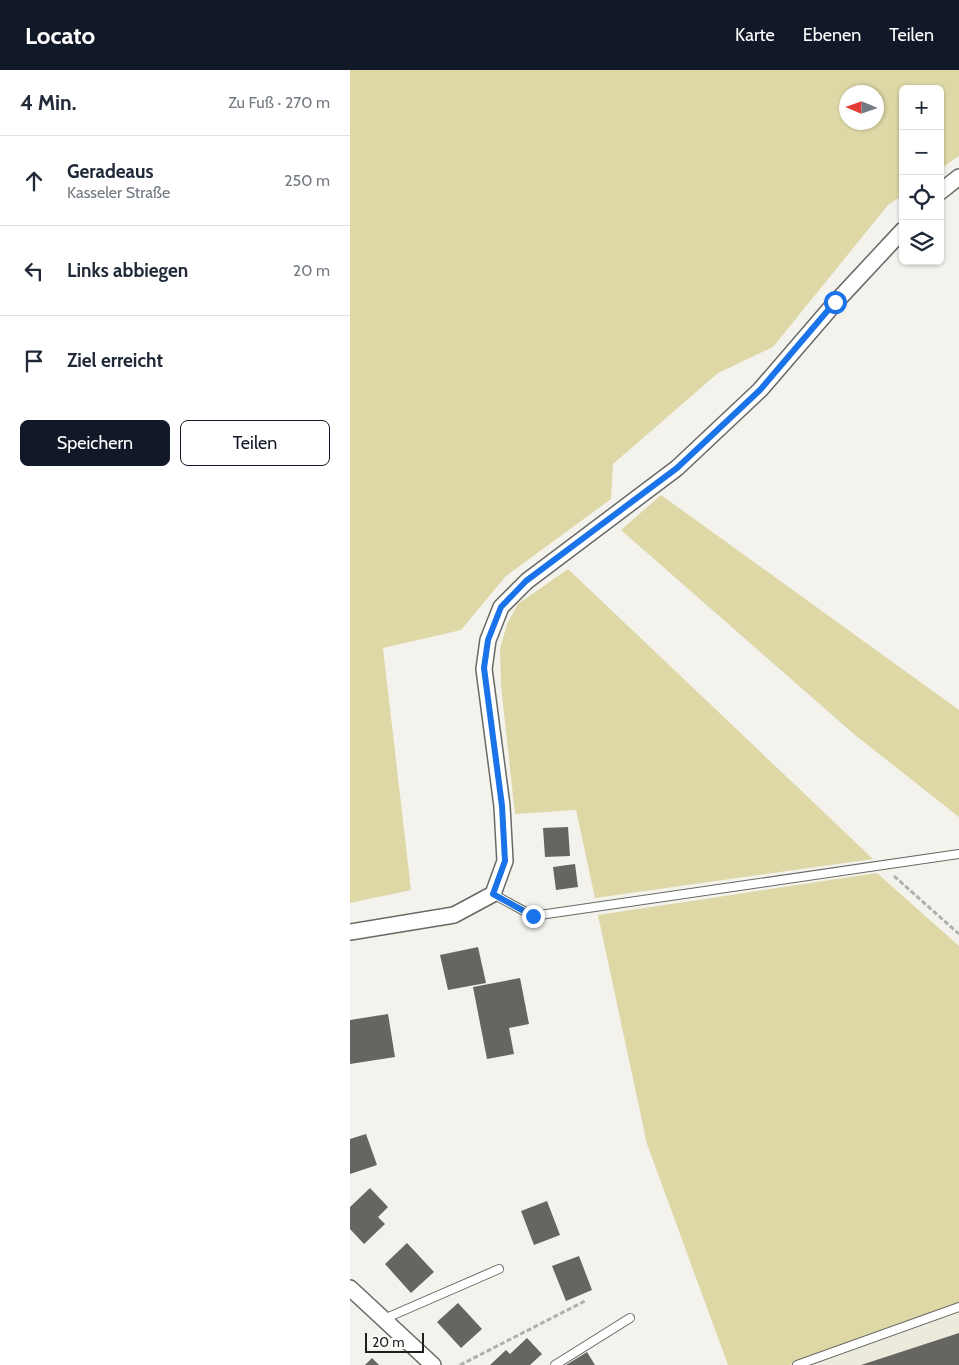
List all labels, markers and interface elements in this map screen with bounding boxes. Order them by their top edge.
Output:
text: Locato [25,21,95,50]
text: Karte [735,24,775,46]
text: Ebenen [803,24,861,46]
text: Teilen [889,24,934,46]
north arrow [839,85,884,130]
map controls [899,85,944,265]
button: + [899,85,944,130]
text: 4 Min. [20,90,76,115]
text: Zu Fuß · 270 m [228,93,330,112]
button: − [899,130,944,175]
text: Geradeaus [67,160,153,183]
icon: ahead [20,167,48,195]
text: 250 m [284,171,330,190]
button: locate [899,175,944,220]
text: Kasseler Straße [67,183,170,202]
button: layers [899,220,944,265]
icon: left [20,257,48,285]
text: Links abbiegen [67,259,188,282]
text: 20 m [293,261,330,280]
route start [824,291,847,314]
icon: arrive [20,347,48,375]
text: Ziel erreicht [67,349,163,372]
button: Speichern [20,420,170,466]
button: Teilen [180,420,330,466]
route end [522,905,545,928]
scale bar [365,1330,424,1353]
text: 20 m [372,1333,405,1351]

